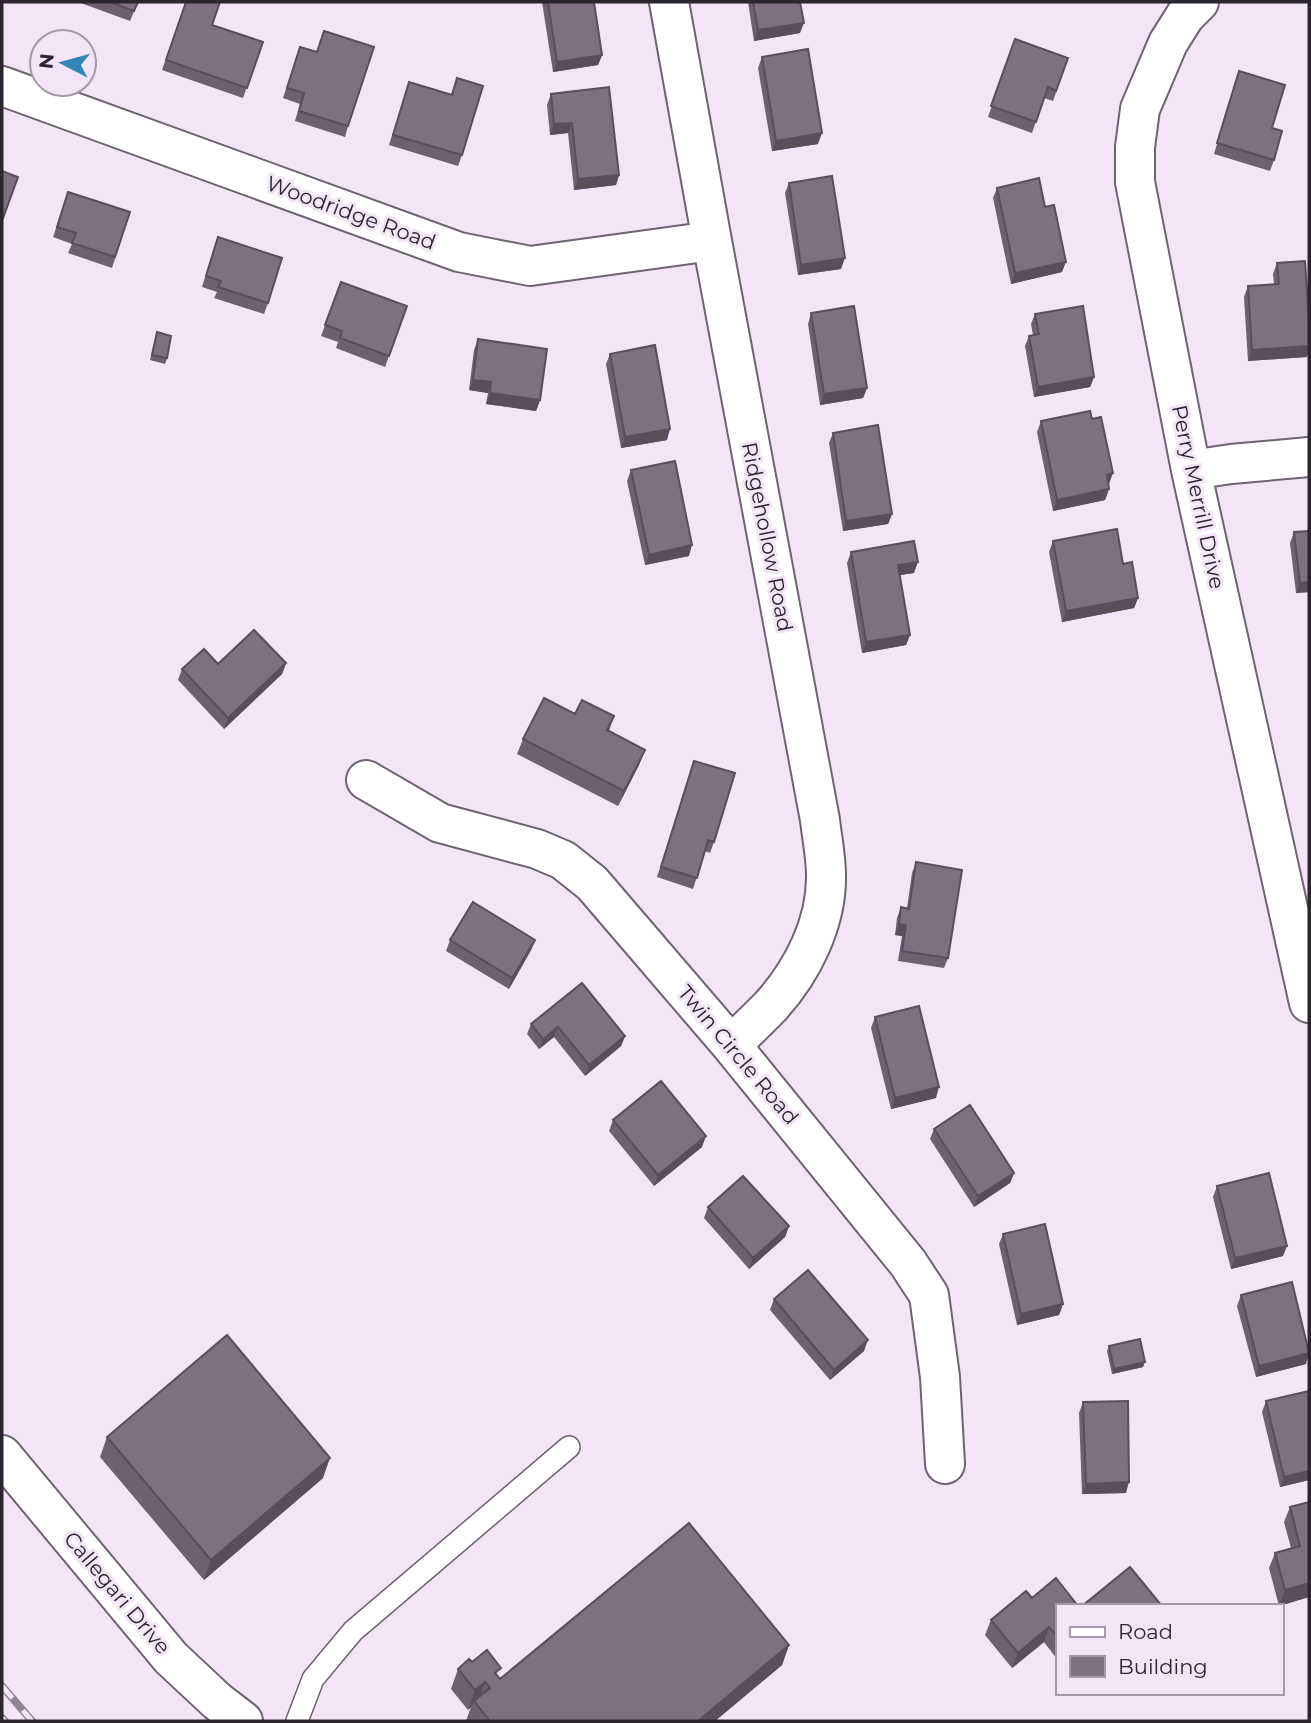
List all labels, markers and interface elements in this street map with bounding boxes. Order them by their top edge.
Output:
north arrow [28,28,98,98]
text: N [34,52,59,70]
street label: Woodridge Road [263,170,439,255]
street label: Perry Merrill Drive [1167,403,1230,591]
street label: Ridgehollow Road [737,440,798,634]
street label: Twin Circle Road [673,980,804,1129]
street label: Callegari Drive [59,1526,176,1659]
legend [1056,1604,1283,1695]
text: Road [1118,1619,1173,1644]
text: Building [1118,1654,1208,1679]

